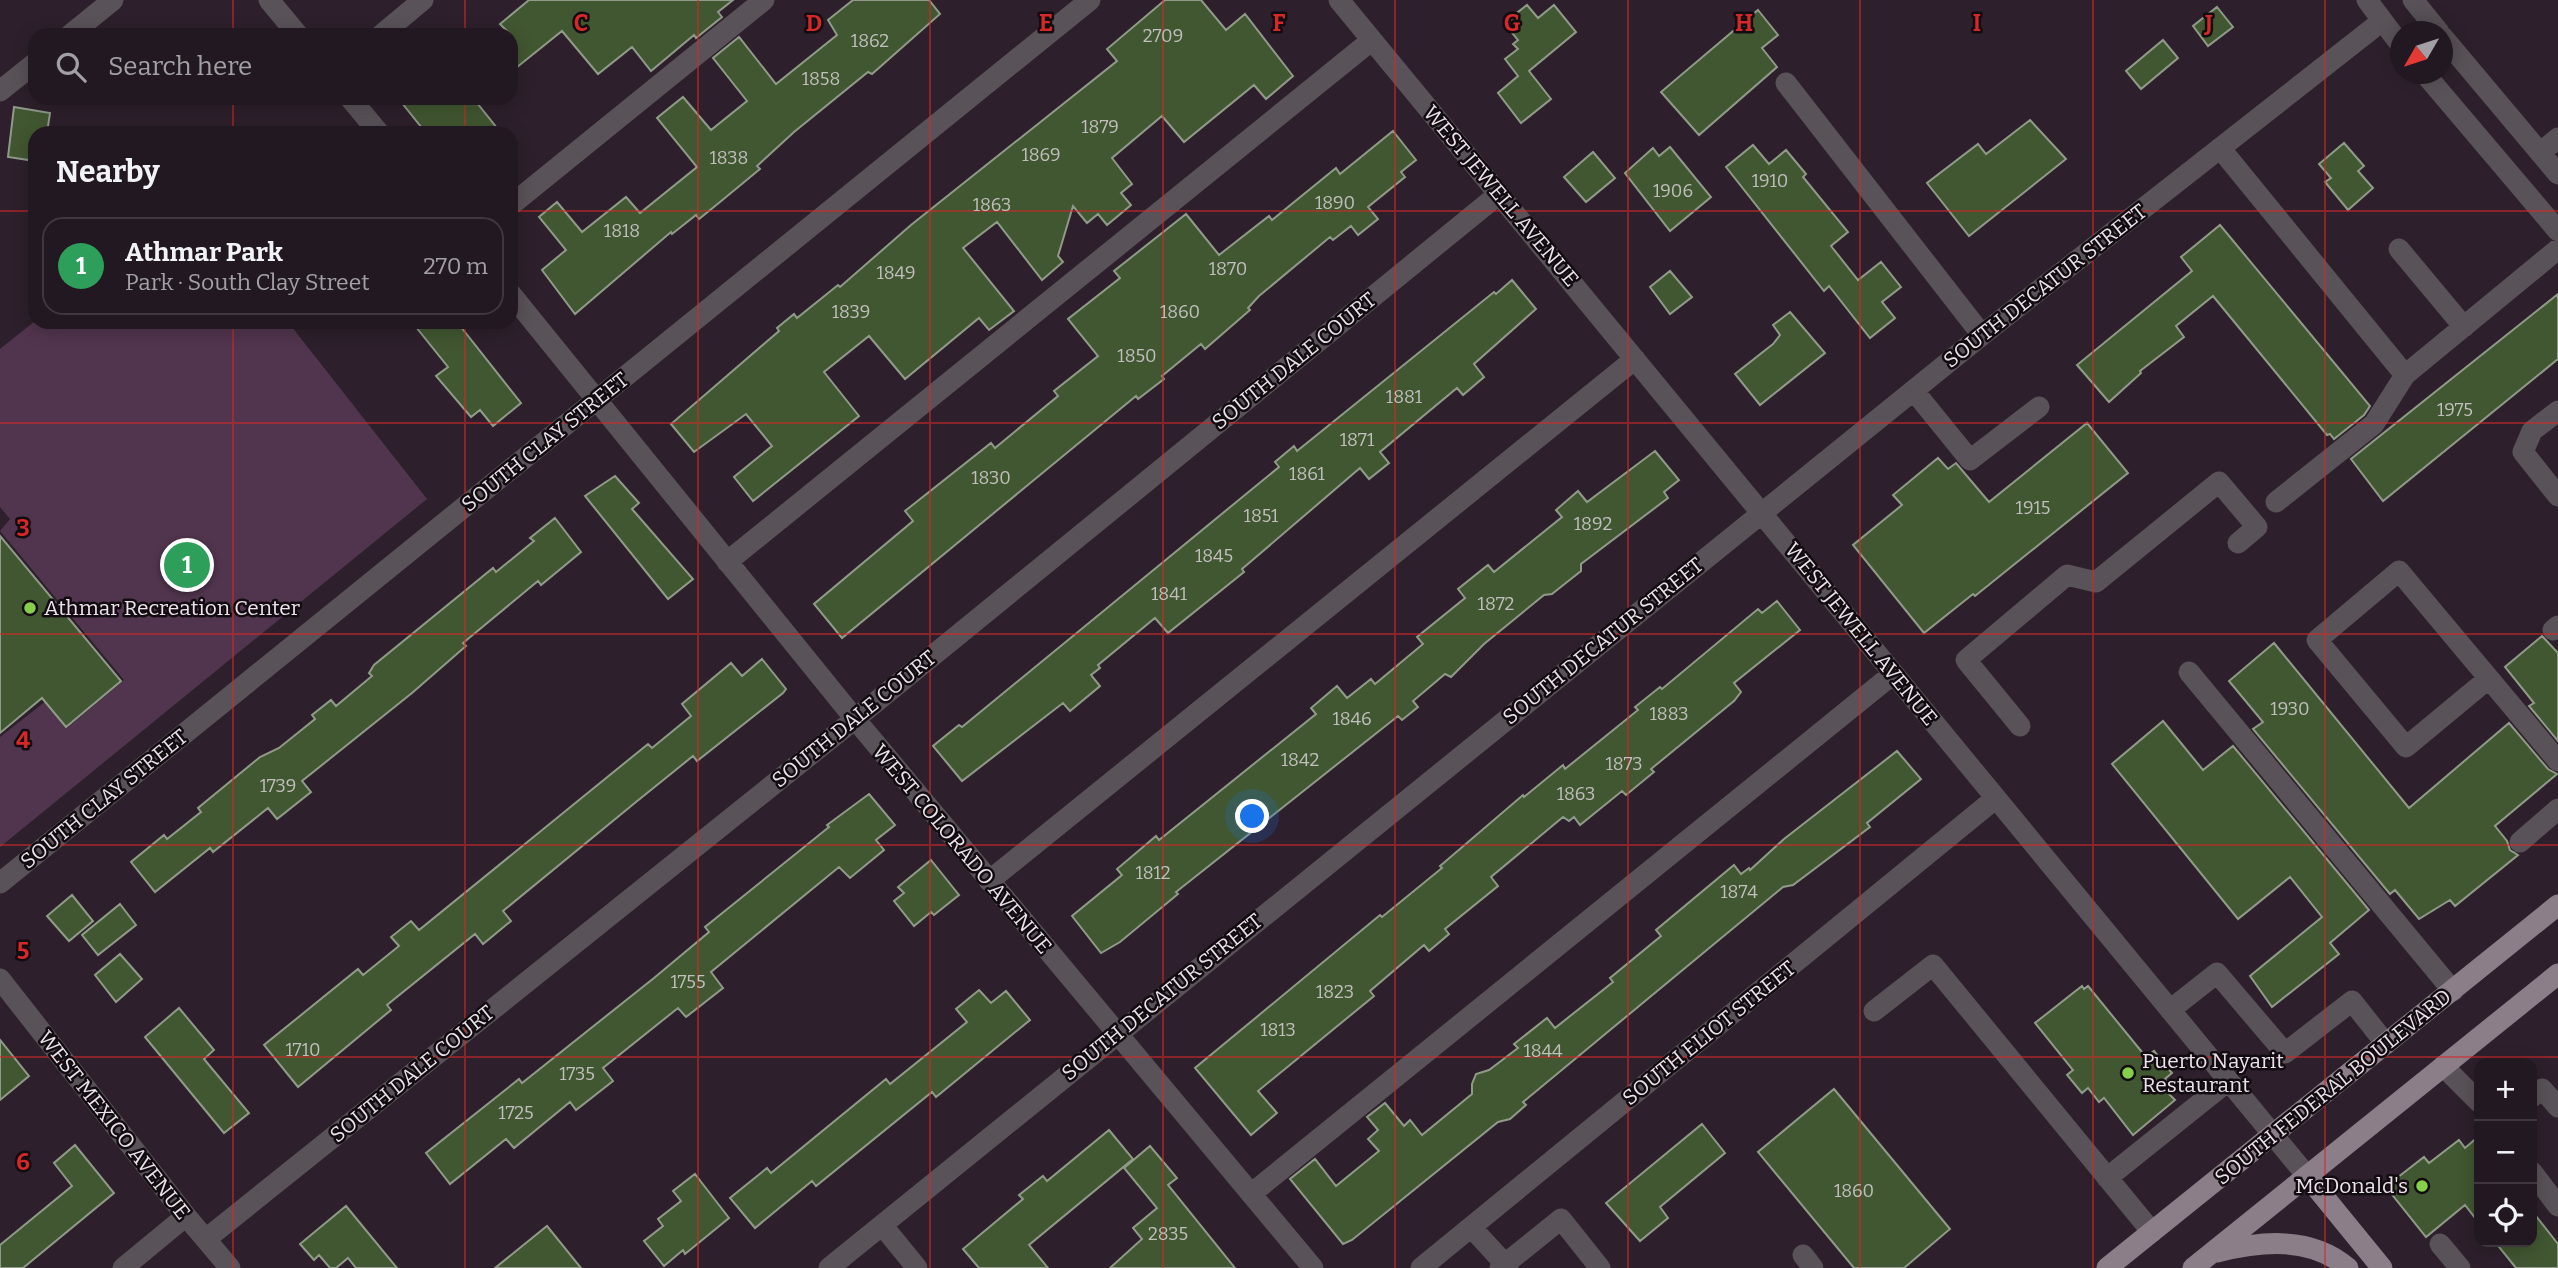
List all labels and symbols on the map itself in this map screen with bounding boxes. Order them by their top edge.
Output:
text: C [574,9,588,37]
text: D [806,9,822,37]
text: E [1039,9,1053,37]
text: F [1273,9,1286,37]
text: G [1504,9,1521,37]
text: H [1735,9,1753,37]
text: I [1973,9,1981,37]
text: J [2203,9,2213,37]
north arrow [2390,21,2453,84]
house number: 2709 [1143,25,1183,47]
house number: 1862 [851,30,889,52]
house number: 1858 [802,68,840,90]
street label: WEST JEWELL AVENUE [1418,100,1584,292]
house number: 1879 [1081,116,1119,138]
house number: 1869 [1021,144,1061,166]
house number: 1838 [710,147,748,169]
house number: 1910 [1752,170,1788,192]
house number: 1906 [1653,180,1693,202]
house number: 1890 [1315,192,1355,214]
house number: 1863 [973,194,1011,216]
street label: SOUTH DECATUR STREET [1938,199,2152,373]
house number: 1818 [604,220,640,242]
house number: 1870 [1209,258,1247,280]
house number: 1849 [876,262,916,284]
street label: SOUTH DALE COURT [1207,287,1381,435]
house number: 1839 [832,301,870,323]
house number: 1860 [1160,301,1200,323]
house number: 1850 [1117,345,1157,367]
street label: SOUTH CLAY STREET [456,367,634,517]
house number: 1881 [1386,386,1423,408]
house number: 1975 [2437,399,2473,421]
house number: 1871 [1340,429,1375,451]
house number: 1861 [1289,463,1326,485]
house number: 1830 [971,467,1011,489]
house number: 1915 [2016,497,2050,519]
house number: 1851 [1244,505,1279,527]
house number: 1892 [1574,513,1612,535]
text: 3 [16,514,30,542]
street label: WEST JEWELL AVENUE [1779,537,1943,731]
pin: 1 [164,539,210,591]
house number: 1845 [1195,545,1233,567]
street label: SOUTH DECATUR STREET [1497,552,1709,730]
house number: 1841 [1151,583,1188,605]
house number: 1872 [1478,593,1514,615]
place label: Athmar Recreation Center [44,595,300,621]
marker: Athmar Recreation Center [22,600,38,616]
street label: SOUTH DALE COURT [767,645,941,793]
house number: 1930 [2270,698,2310,720]
house number: 1883 [1650,703,1688,725]
house number: 1846 [1332,708,1372,730]
street label: SOUTH CLAY STREET [15,724,193,874]
text: 4 [16,726,30,754]
street label: WEST COLORADO AVENUE [867,739,1057,959]
house number: 1842 [1281,749,1319,771]
house number: 1873 [1605,753,1643,775]
house number: 1739 [260,775,296,797]
house number: 1863 [1557,783,1595,805]
your location [1235,799,1269,833]
house number: 1812 [1135,862,1171,884]
house number: 1874 [1720,881,1758,903]
street label: SOUTH DECATUR STREET [1056,908,1268,1086]
text: 5 [17,937,29,965]
street label: SOUTH ELIOT STREET [1617,955,1801,1111]
house number: 1755 [670,971,706,993]
house number: 1823 [1316,981,1354,1003]
street label: SOUTH FEDERAL BOULEVARD [2210,984,2456,1190]
street label: SOUTH DALE COURT [325,1000,499,1148]
house number: 1813 [1260,1019,1296,1041]
street label: WEST MEXICO AVENUE [32,1025,196,1225]
house number: 1710 [285,1039,321,1061]
house number: 1844 [1523,1040,1563,1062]
place label: Puerto Nayarit Restaurant [2142,1048,2284,1098]
house number: 1735 [559,1063,595,1085]
marker: Puerto Nayarit Restaurant [2120,1065,2136,1081]
house number: 1725 [498,1102,534,1124]
text: 6 [16,1148,30,1176]
place label: McDonald's [2295,1173,2408,1199]
marker: McDonald's [2414,1178,2430,1194]
house number: 1860 [1834,1180,1874,1202]
house number: 2835 [1148,1223,1188,1245]

